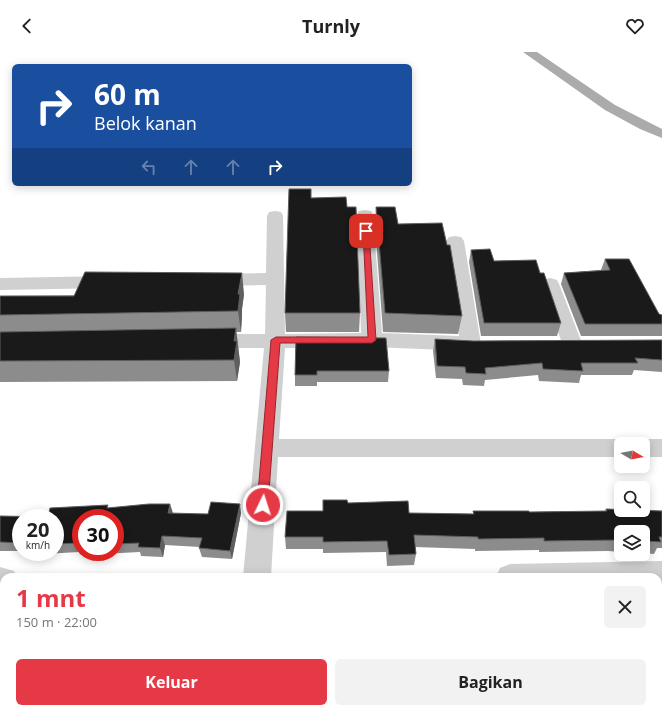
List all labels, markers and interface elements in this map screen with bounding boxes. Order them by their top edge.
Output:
text: Turnly [302,14,360,38]
icon: back [16,15,38,37]
icon: heart [624,15,646,37]
text: 60 m [94,75,161,113]
icon: right [28,80,80,132]
text: Belok kanan [94,111,197,135]
icon: left [138,156,160,178]
icon: ahead [180,156,202,178]
icon: ahead [222,156,244,178]
icon: right [264,156,286,178]
pin [349,214,383,248]
icon: arrive [355,220,377,242]
north arrow [614,437,650,473]
map controls [614,437,650,561]
button: search [614,481,650,517]
position arrow [242,484,284,526]
speed limit sign: 30 [72,509,124,561]
text: 20 [27,516,49,543]
button: layers [614,525,650,561]
text: km/h [26,538,50,552]
text: 1 mnt [16,581,86,614]
button: close [604,586,646,628]
text: 150 m · 22:00 [16,613,97,631]
button: Keluar [16,659,327,705]
button: Bagikan [335,659,646,705]

